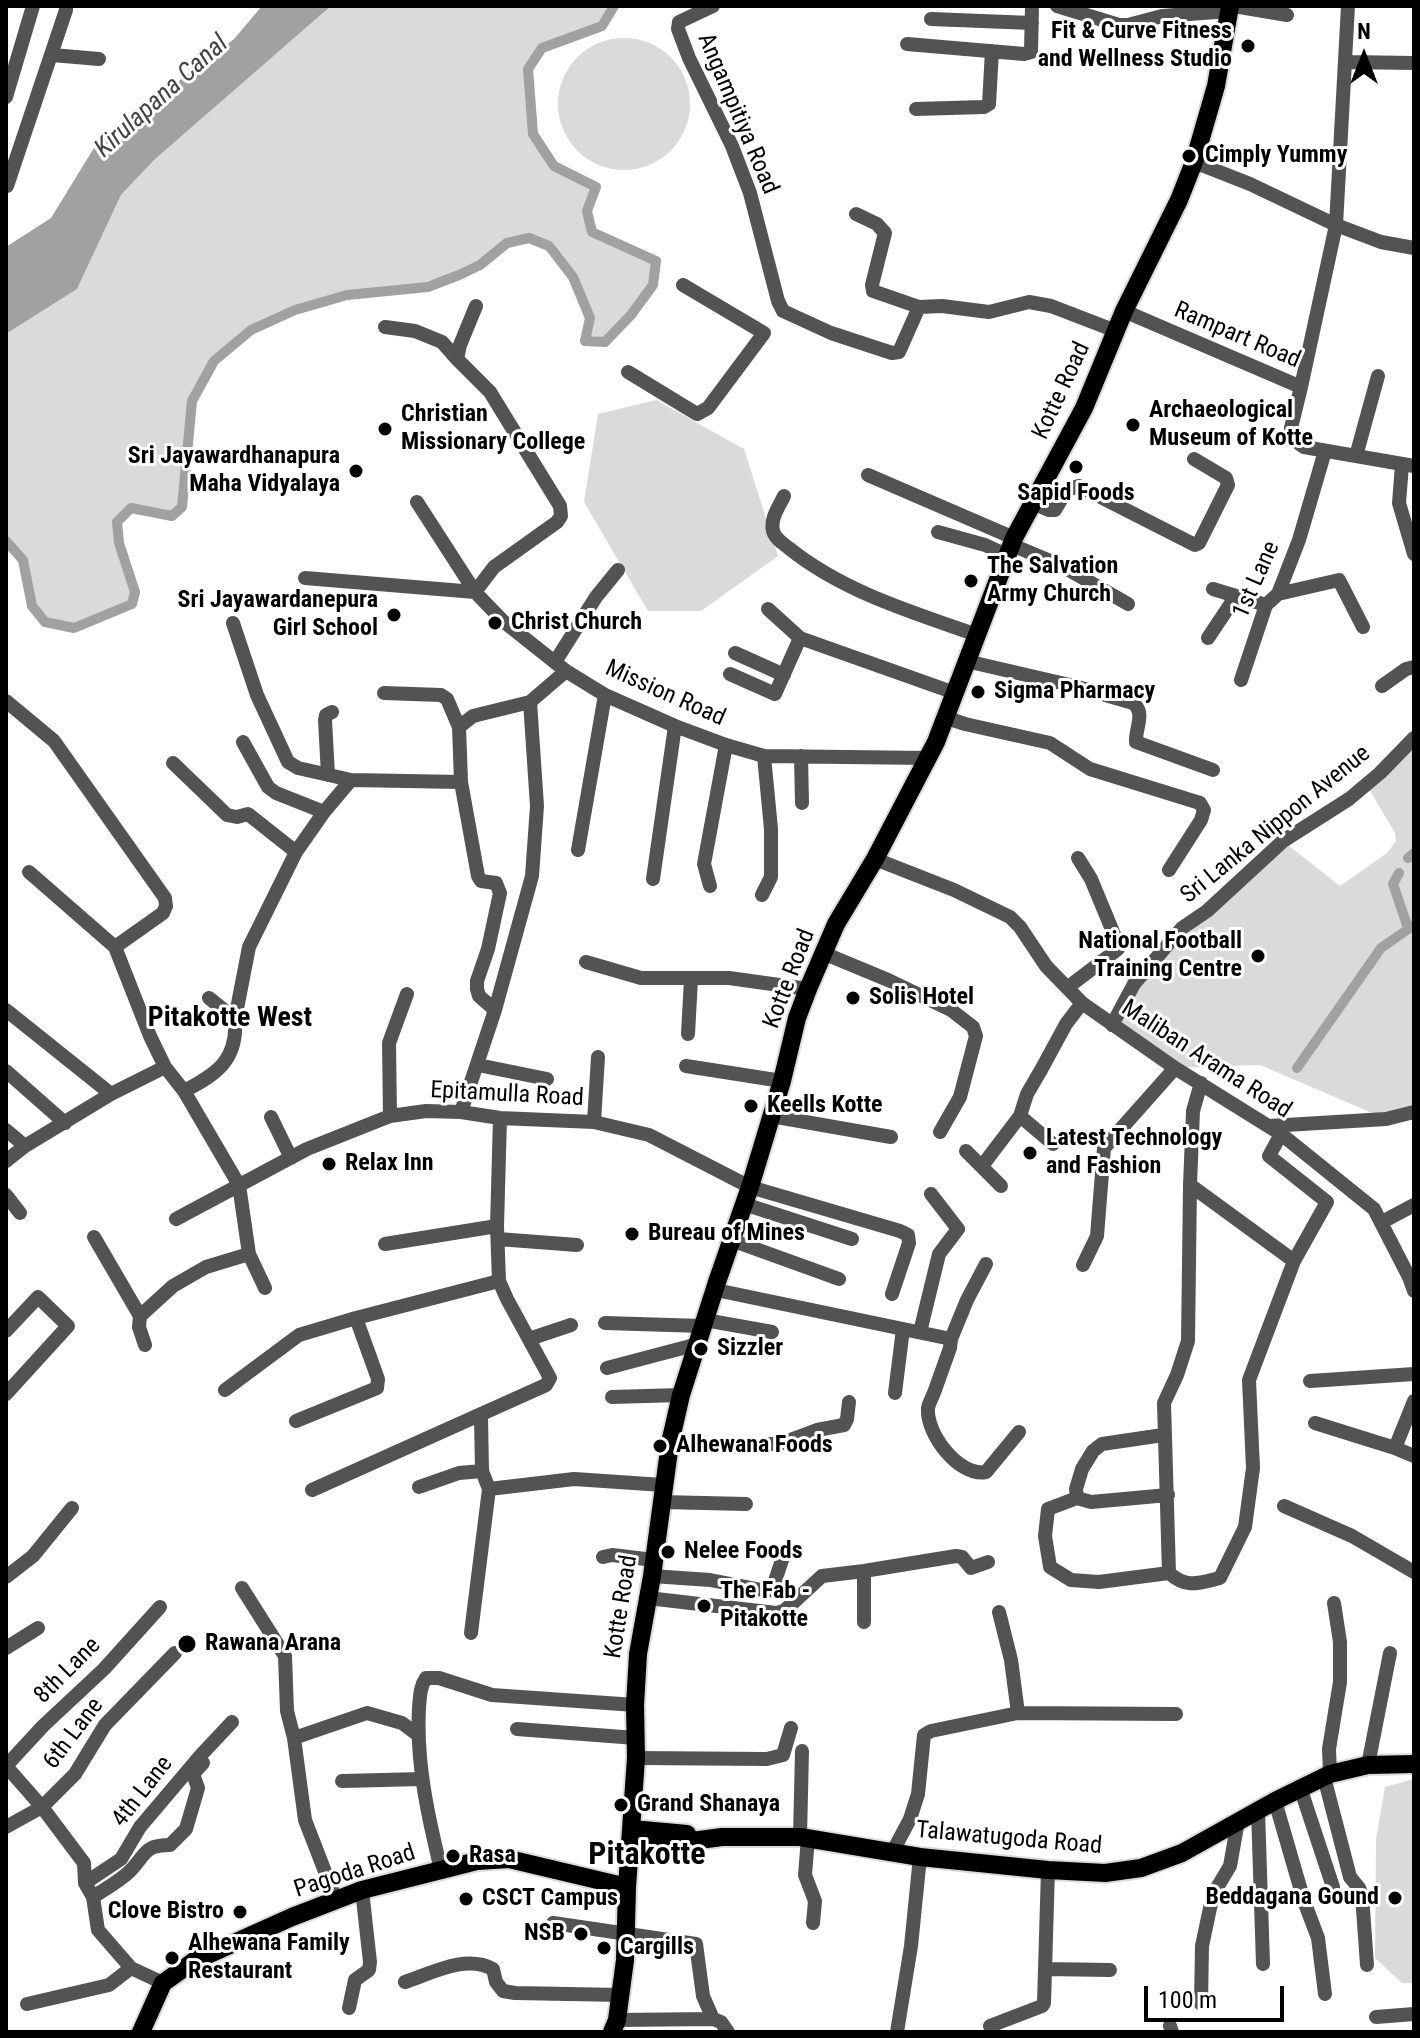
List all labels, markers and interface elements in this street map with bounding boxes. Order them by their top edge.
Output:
north arrow [1324,16,1404,96]
place label: Fit & Curve Fitness and Wellness Studio [1038,18,1232,74]
text: N [1357,19,1371,44]
water label: Kirulapana Canal [89,29,235,165]
street label: Angampitiya Road [690,29,784,199]
marker: Fit & Curve Fitness and Wellness Studio [1239,37,1257,55]
place label: Cimply Yummy [1205,142,1347,170]
marker: Cimply Yummy [1180,147,1198,165]
street label: Rampart Road [1170,297,1304,375]
street label: Kotte Road [1027,338,1097,444]
place label: Archaeological Museum of Kotte [1149,397,1313,453]
place label: Christian Missionary College [401,401,585,457]
marker: Archaeological Museum of Kotte [1124,416,1142,434]
marker: Christian Missionary College [376,420,394,438]
place label: Sri Jayawardhanapura Maha Vidyalaya [128,443,340,499]
marker: Sapid Foods [1067,458,1085,476]
marker: Sri Jayawardhanapura Maha Vidyalaya [347,462,365,480]
place label: Sapid Foods [1017,480,1135,508]
street label: 1st Lane [1227,537,1287,623]
place label: The Salvation Army Church [987,553,1118,609]
marker: The Salvation Army Church [962,572,980,590]
place label: Sri Jayawardanepura Girl School [177,587,378,643]
marker: Sri Jayawardanepura Girl School [385,606,403,624]
place label: Christ Church [511,609,642,637]
marker: Christ Church [486,614,504,632]
street label: Mission Road [600,655,730,733]
place label: Sigma Pharmacy [994,678,1155,706]
marker: Sigma Pharmacy [969,683,987,701]
street label: Sri Lanka Nippon Avenue [1175,740,1377,910]
street label: Kotte Road [758,925,822,1033]
place label: National Football Training Centre [1078,928,1242,984]
marker: National Football Training Centre [1249,947,1267,965]
place label: Solis Hotel [869,984,974,1012]
marker: Solis Hotel [844,989,862,1007]
street label: Maliban Arama Road [1116,994,1296,1126]
district label: Pitakotte West [148,1002,312,1036]
street label: Epitamulla Road [429,1077,585,1113]
place label: Keells Kotte [767,1092,883,1120]
marker: Keells Kotte [742,1097,760,1115]
place label: Latest Technology and Fashion [1046,1125,1222,1181]
marker: Latest Technology and Fashion [1021,1144,1039,1162]
place label: Relax Inn [345,1150,434,1178]
marker: Relax Inn [320,1155,338,1173]
place label: Bureau of Mines [648,1220,805,1248]
marker: Bureau of Mines [623,1225,641,1243]
place label: Sizzler [717,1335,783,1363]
marker: Sizzler [692,1340,710,1358]
place label: Alhewana Foods [676,1432,833,1460]
marker: Alhewana Foods [651,1437,669,1455]
place label: Nelee Foods [684,1538,803,1566]
marker: Nelee Foods [659,1543,677,1561]
street label: Kotte Road [600,1553,644,1661]
place label: The Fab - Pitakotte [720,1578,810,1634]
marker: The Fab - Pitakotte [695,1597,713,1615]
place label: Rawana Arana [205,1630,341,1658]
street label: 8th Lane [29,1632,107,1710]
marker: Rawana Arana [176,1633,198,1655]
street label: 6th Lane [38,1693,110,1775]
street label: 4th Lane [106,1751,180,1833]
place label: Grand Shanaya [637,1791,780,1819]
marker: Grand Shanaya [612,1796,630,1814]
street label: Talawatugoda Road [915,1817,1103,1861]
district label: Pitakotte [588,1837,706,1875]
street label: Pagoda Road [291,1839,419,1905]
place label: Rasa [469,1842,516,1870]
marker: Rasa [444,1847,462,1865]
place label: Beddagana Gound [1205,1884,1379,1912]
place label: CSCT Campus [482,1885,618,1913]
marker: Beddagana Gound [1386,1889,1404,1907]
marker: CSCT Campus [457,1890,475,1908]
place label: Clove Bistro [108,1898,224,1926]
marker: Clove Bistro [231,1903,249,1921]
place label: NSB [524,1920,565,1948]
marker: NSB [572,1925,590,1943]
place label: Alhewana Family Restaurant [188,1930,350,1986]
place label: Cargills [620,1934,694,1962]
marker: Cargills [595,1939,613,1957]
marker: Alhewana Family Restaurant [163,1949,181,1967]
scale bar [1148,1970,1288,2020]
text: 100 m [1158,1986,1217,2014]

